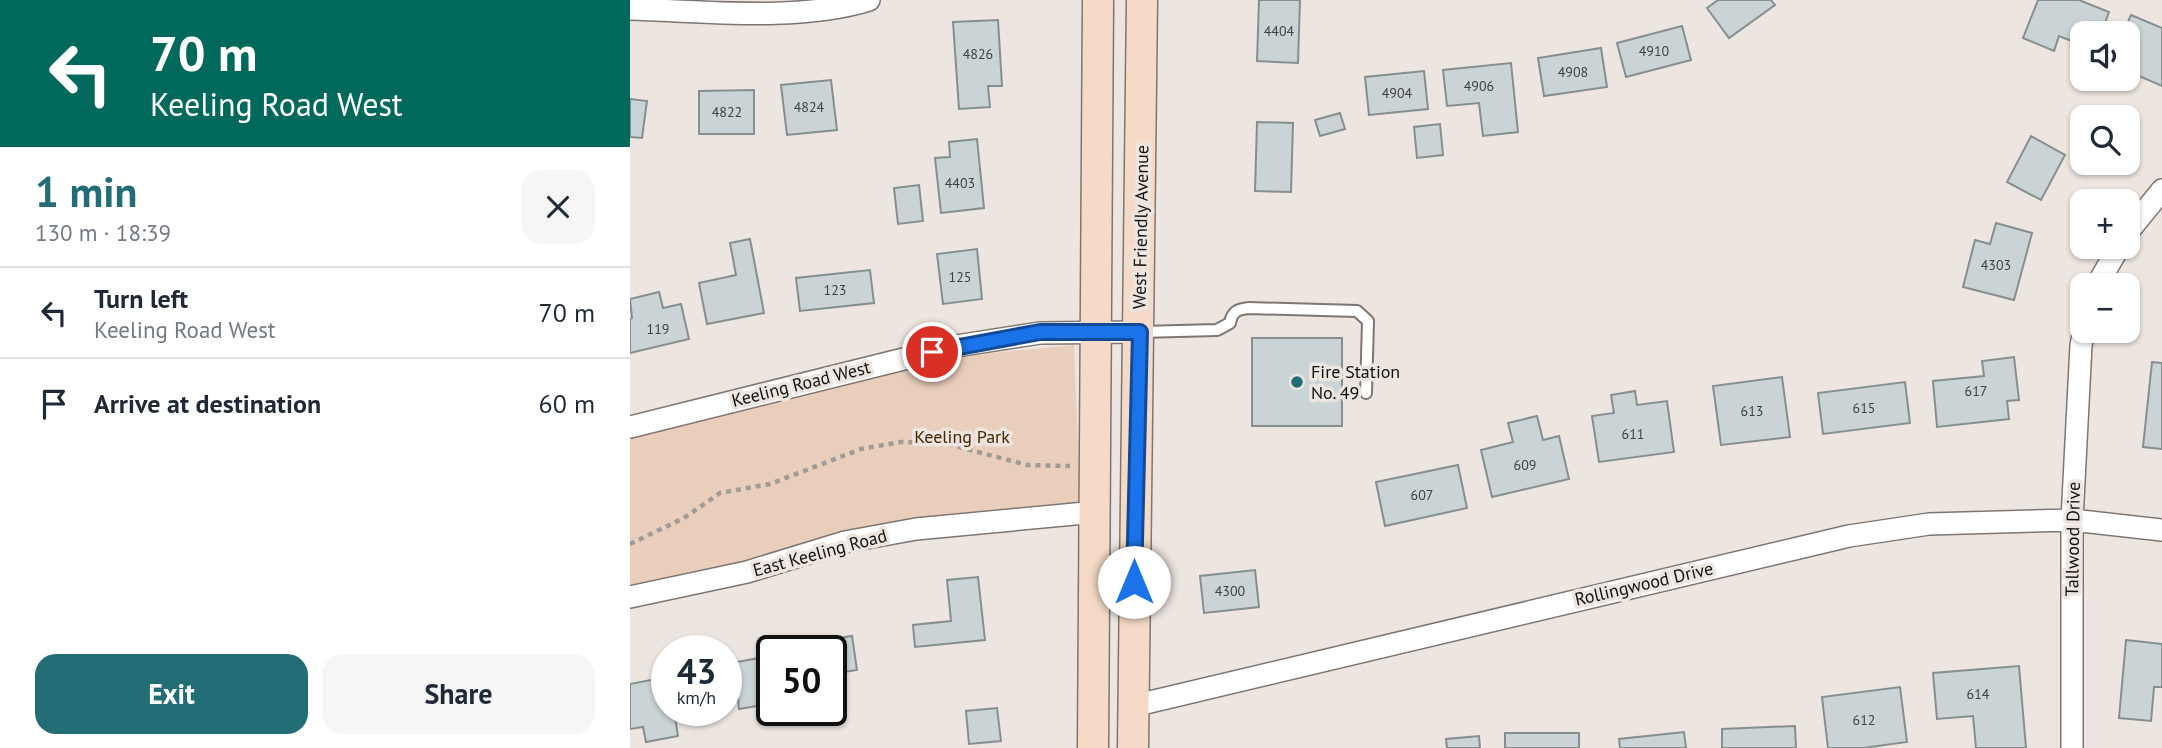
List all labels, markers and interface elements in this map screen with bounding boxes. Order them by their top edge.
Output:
text: 70 m [150,21,257,85]
map controls [2070,21,2140,343]
button: sound [2070,21,2140,91]
house number: 4404 [1264,22,1295,40]
icon: left [35,28,126,119]
house number: 4910 [1639,42,1670,60]
house number: 4826 [963,45,993,63]
house number: 4908 [1558,63,1588,81]
house number: 4906 [1464,77,1494,95]
text: Keeling Road West [150,83,403,125]
house number: 4904 [1382,84,1413,102]
house number: 4824 [794,98,825,116]
house number: 4822 [712,103,742,121]
button: search [2070,105,2140,175]
street label: West Friendly Avenue [1128,145,1153,309]
text: 1 min [35,164,137,219]
button: close [521,170,595,244]
house number: 4403 [945,174,975,192]
button: + [2070,189,2140,259]
text: 130 m · 18:39 [35,218,171,247]
house number: 4303 [1981,256,2011,274]
house number: 125 [949,268,971,286]
button: − [2070,273,2140,343]
house number: 123 [824,281,846,299]
text: Turn left [94,282,188,315]
icon: left [35,294,73,332]
text: 70 m [539,296,595,329]
text: Keeling Road West [94,315,276,344]
house number: 119 [647,320,669,338]
pin [902,322,962,382]
icon: arrive [913,333,951,371]
street label: Keeling Road West [729,355,873,412]
place label: Fire Station No. 49 [1311,360,1400,404]
marker: Fire Station No. 49 [1289,374,1305,390]
house number: 617 [1965,382,1987,400]
icon: arrive [35,385,73,423]
text: Arrive at destination [94,387,321,420]
text: 60 m [539,387,595,420]
house number: 615 [1853,399,1875,417]
house number: 613 [1741,402,1763,420]
park label: Keeling Park [914,425,1010,448]
house number: 611 [1622,425,1644,443]
house number: 609 [1514,456,1536,474]
street label: Tallwood Drive [2060,481,2085,597]
house number: 607 [1411,486,1433,504]
street label: East Keeling Road [750,524,889,581]
position arrow [1097,545,1171,619]
street label: Rollingwood Drive [1572,556,1715,611]
house number: 4300 [1215,582,1246,600]
speed limit sign: 50 [756,635,847,726]
text: 43 [677,648,716,694]
button: Exit [35,654,308,734]
button: Share [322,654,595,734]
house number: 614 [1967,685,1990,703]
text: km/h [677,686,716,709]
house number: 612 [1853,711,1875,729]

